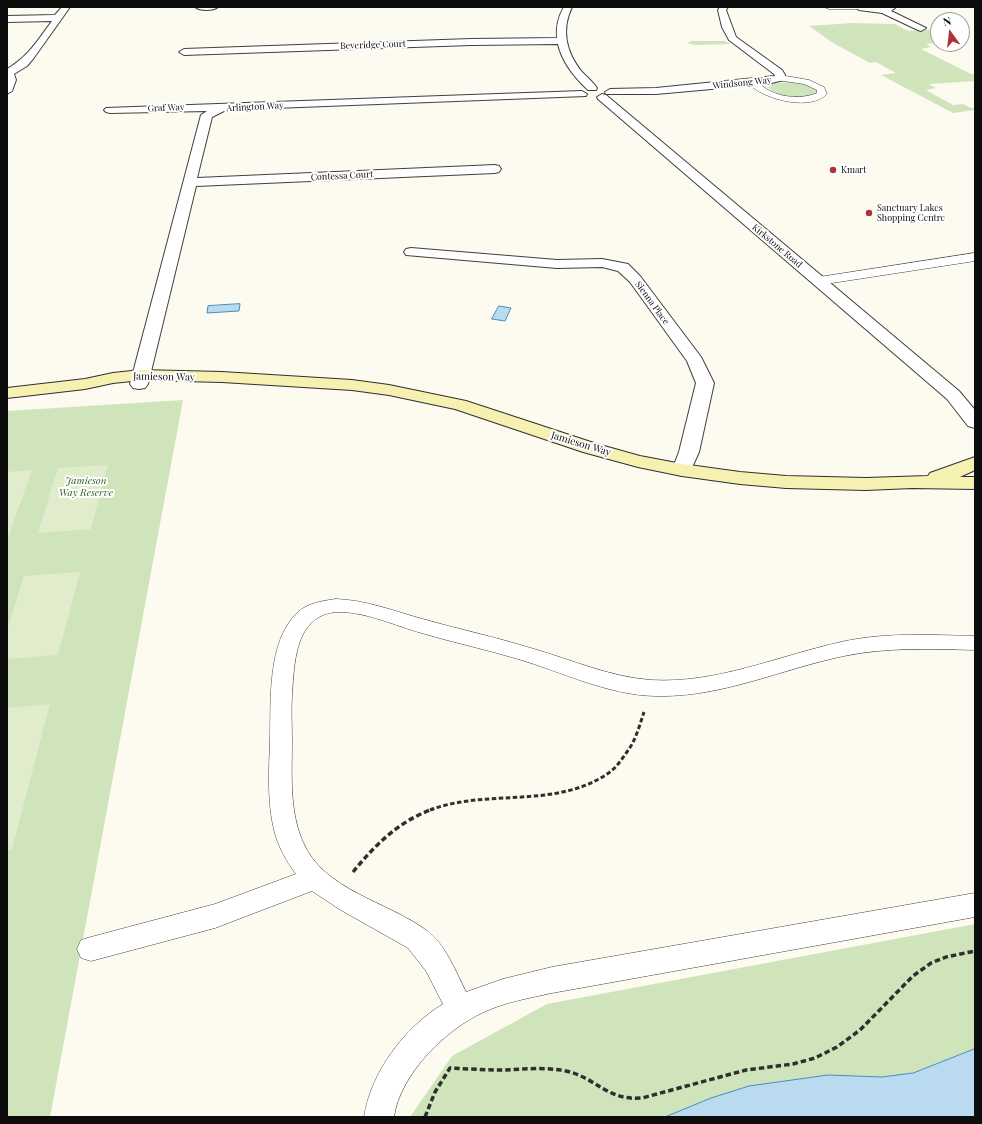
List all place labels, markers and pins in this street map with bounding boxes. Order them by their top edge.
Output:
marker: Kmart [828,165,838,175]
place label: Kmart [841,165,867,175]
place label: Sanctuary Lakes Shopping Centre [877,203,945,224]
marker: Sanctuary Lakes Shopping Centre [864,208,874,218]

